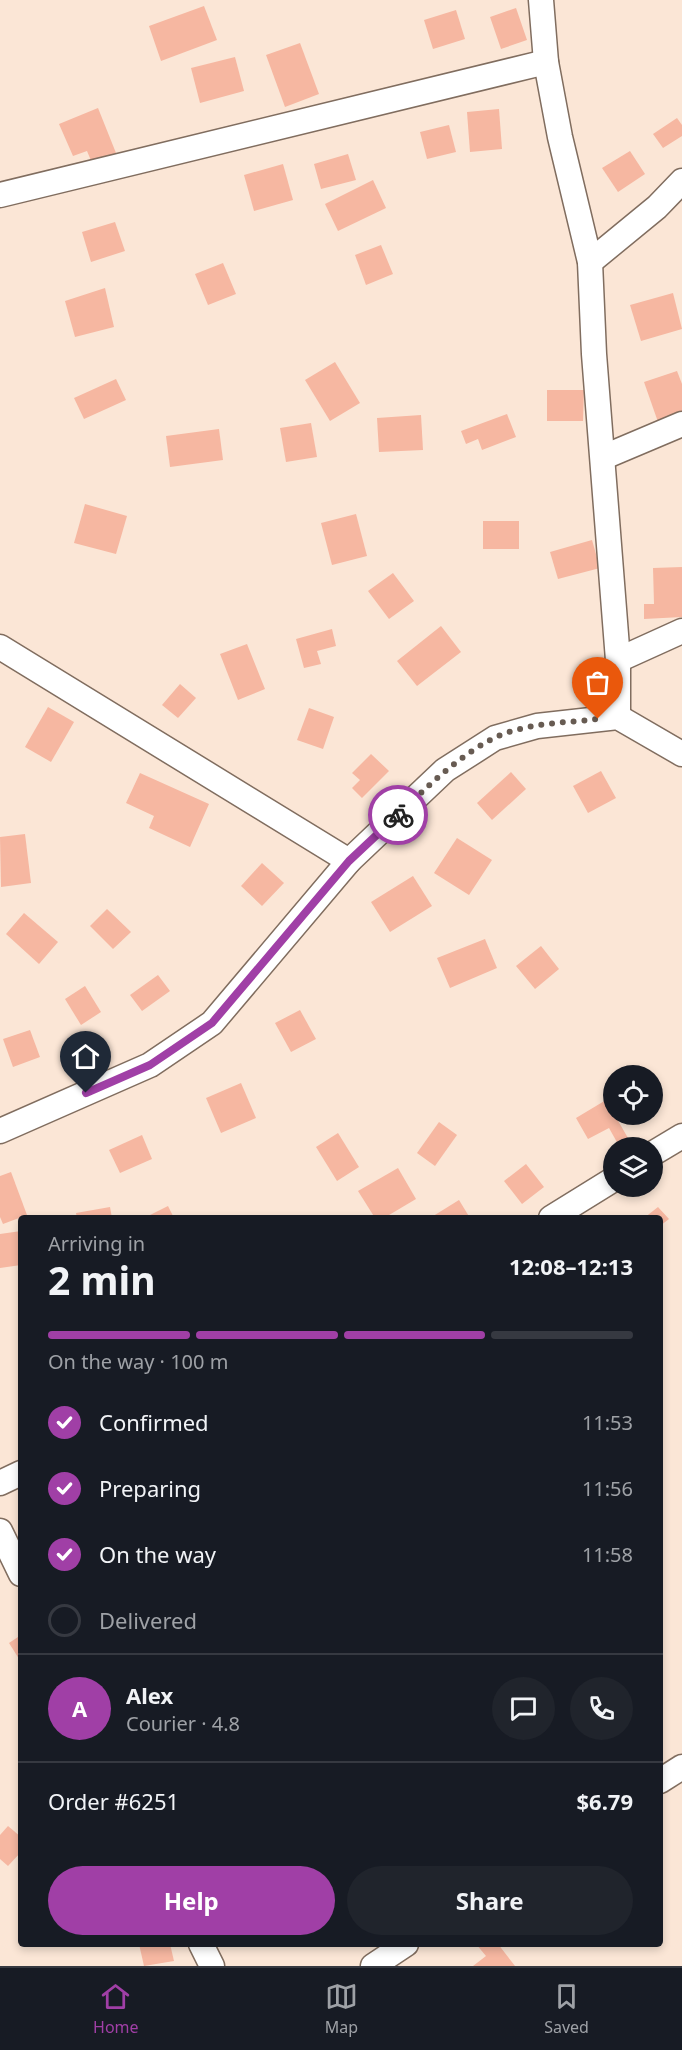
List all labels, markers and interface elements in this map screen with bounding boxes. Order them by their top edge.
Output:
pin [572,657,623,719]
icon: bag [581,666,614,699]
courier [368,785,428,845]
icon: bike [382,799,415,832]
pin [60,1031,111,1093]
icon: home [69,1040,102,1073]
map controls [603,1065,663,1197]
button: locate [603,1065,663,1125]
button: layers [603,1137,663,1197]
text: Arriving in [48,1230,145,1257]
text: 12:08–12:13 [509,1251,633,1281]
text: 2 min [48,1253,155,1306]
text: On the way · 100 m [48,1348,228,1375]
icon: check [48,1406,81,1439]
text: Confirmed [99,1407,209,1437]
text: 11:53 [582,1409,633,1436]
icon: check [48,1472,81,1505]
text: Preparing [99,1473,201,1503]
text: 11:56 [582,1475,633,1502]
icon: check [48,1538,81,1571]
text: On the way [99,1539,216,1569]
text: 11:58 [582,1541,633,1568]
text: Delivered [99,1605,197,1635]
button: chat [492,1677,555,1740]
button: phone [570,1677,633,1740]
text: Alex [126,1680,173,1710]
text: A [72,1693,87,1723]
text: Courier · 4.8 [126,1710,240,1737]
text: Order #6251 [48,1786,179,1816]
text: $6.79 [576,1786,633,1816]
button: Help [48,1866,335,1935]
button: Share [347,1866,633,1935]
tab: Home [93,1980,139,2038]
tab: Map [325,1980,358,2038]
tab: Saved [544,1980,589,2038]

